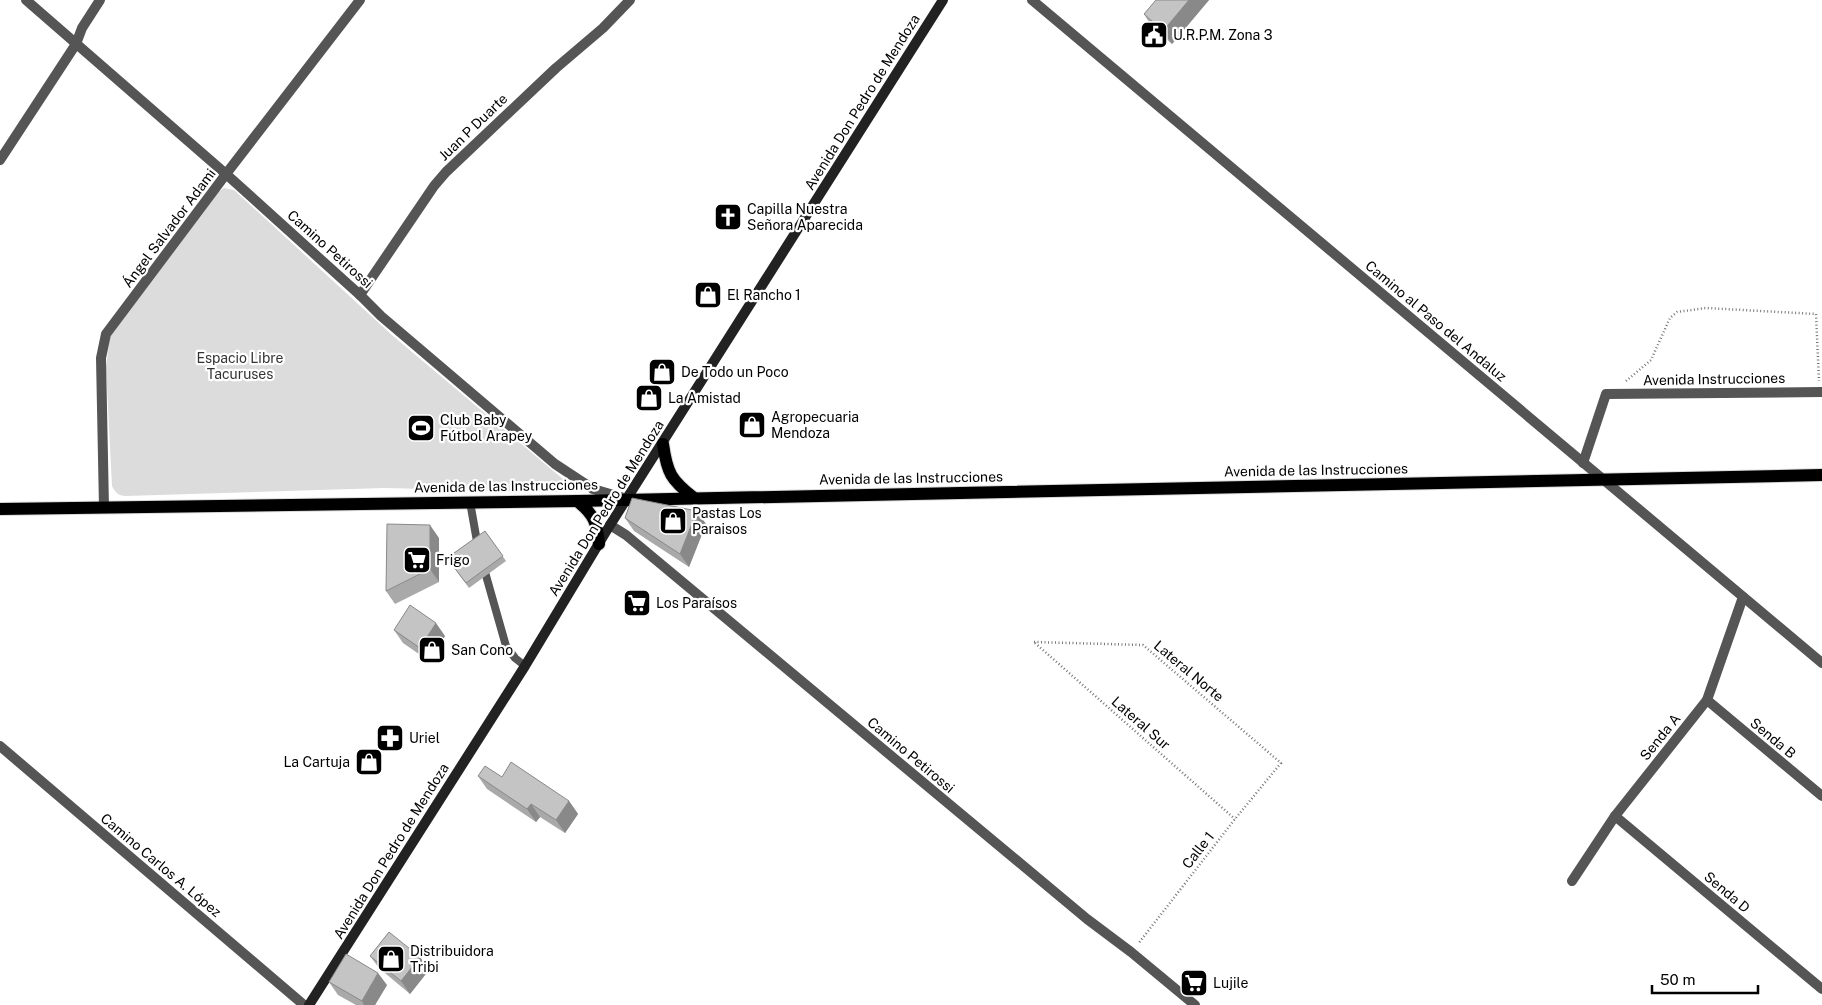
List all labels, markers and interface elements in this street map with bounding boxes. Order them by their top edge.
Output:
street label: Avenida Don Pedro de Mendoza [801,11,923,193]
public building icon: U.R.P.M. Zona 3 [1139,20,1169,50]
place label: U.R.P.M. Zona 3 [1173,27,1273,43]
street label: Juan P Duarte [435,90,511,164]
street label: Ángel Salvador Adami [118,165,219,290]
place label: Capilla Nuestra Señora Aparecida [747,201,863,233]
church icon: Capilla Nuestra Señora Aparecida [713,202,743,232]
street label: Camino Petirossi [284,207,376,291]
street label: Camino al Paso del Andaluz [1362,257,1510,385]
shop icon: El Rancho 1 [693,280,723,310]
place label: El Rancho 1 [727,287,801,303]
park label: Espacio Libre Tacuruses [196,350,284,382]
shop icon: De Todo un Poco [647,357,677,387]
place label: De Todo un Poco [681,364,789,380]
street label: Avenida Instrucciones [1643,370,1785,388]
shop icon: La Amistad [634,383,664,413]
place label: La Amistad [668,390,741,406]
place label: Agropecuaria Mendoza [771,409,859,441]
shop icon: Agropecuaria Mendoza [737,410,767,440]
place label: Club Baby Fútbol Arapey [440,412,533,444]
sports icon: Club Baby Fútbol Arapey [406,413,436,443]
street label: Avenida Don Pedro de Mendoza [545,417,667,599]
street label: Avenida de las Instrucciones [1224,460,1408,480]
street label: Avenida de las Instrucciones [819,468,1003,488]
street label: Avenida de las Instrucciones [414,476,598,496]
place label: Pastas Los Paraisos [692,505,762,537]
shop icon: Pastas Los Paraisos [658,506,688,536]
supermarket icon: Frigo [402,545,432,575]
place label: Frigo [436,552,470,568]
supermarket icon: Los Paraísos [622,588,652,618]
place label: Los Paraísos [656,595,737,611]
shop icon: San Cono [417,635,447,665]
street label: Lateral Norte [1151,637,1227,705]
place label: San Cono [451,642,513,658]
street label: Lateral Sur [1109,693,1173,753]
street label: Senda A [1637,711,1684,763]
street label: Camino Petirossi [864,714,958,796]
street label: Senda B [1747,714,1799,762]
pharmacy icon: Uriel [375,723,405,753]
place label: Uriel [409,730,440,746]
shop icon: La Cartuja [354,747,384,777]
place label: La Cartuja [284,754,350,770]
street label: Avenida Don Pedro de Mendoza [330,760,452,942]
street label: Camino Carlos A. López [98,810,225,920]
street label: Calle 1 [1179,828,1217,872]
street label: Senda D [1701,868,1753,916]
place label: Distribuidora Tribi [410,943,494,975]
shop icon: Distribuidora Tribi [376,944,406,974]
scale bar [1652,962,1758,994]
supermarket icon: Lujile [1179,968,1209,998]
text: 50 m [1660,971,1695,988]
place label: Lujile [1213,975,1248,991]

